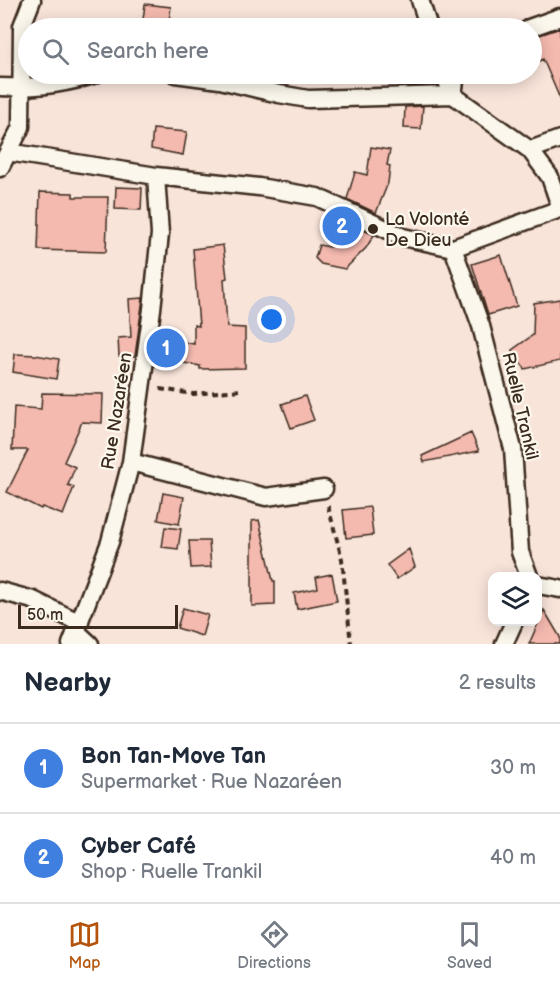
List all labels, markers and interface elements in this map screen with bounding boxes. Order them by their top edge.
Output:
search box [18,18,542,84]
icon: search [39,35,72,68]
text: Search here [87,38,209,65]
pin: 2 [322,204,362,248]
place label: La Volonté De Dieu [385,209,470,251]
marker: La Volonté De Dieu [366,222,380,236]
your location [257,305,286,334]
pin: 1 [146,326,186,370]
street label: Ruelle Trankil [497,350,543,462]
street label: Rue Nazaréen [97,351,137,471]
map controls [488,572,542,626]
button: layers [488,572,542,626]
scale bar [18,602,178,630]
text: 50 m [27,606,63,625]
text: Nearby [24,668,111,699]
text: 2 results [459,671,536,695]
text: Bon Tan-Move Tan [81,743,266,770]
text: 1 [39,756,48,780]
text: 30 m [490,756,536,780]
text: Supermarket · Rue Nazaréen [81,770,342,794]
text: Cyber Café [81,833,196,860]
text: 2 [38,846,49,870]
text: 40 m [490,846,536,870]
text: Shop · Ruelle Trankil [81,860,262,884]
tab: Map [68,918,101,973]
tab: Directions [237,918,311,973]
tab: Saved [447,918,492,973]

